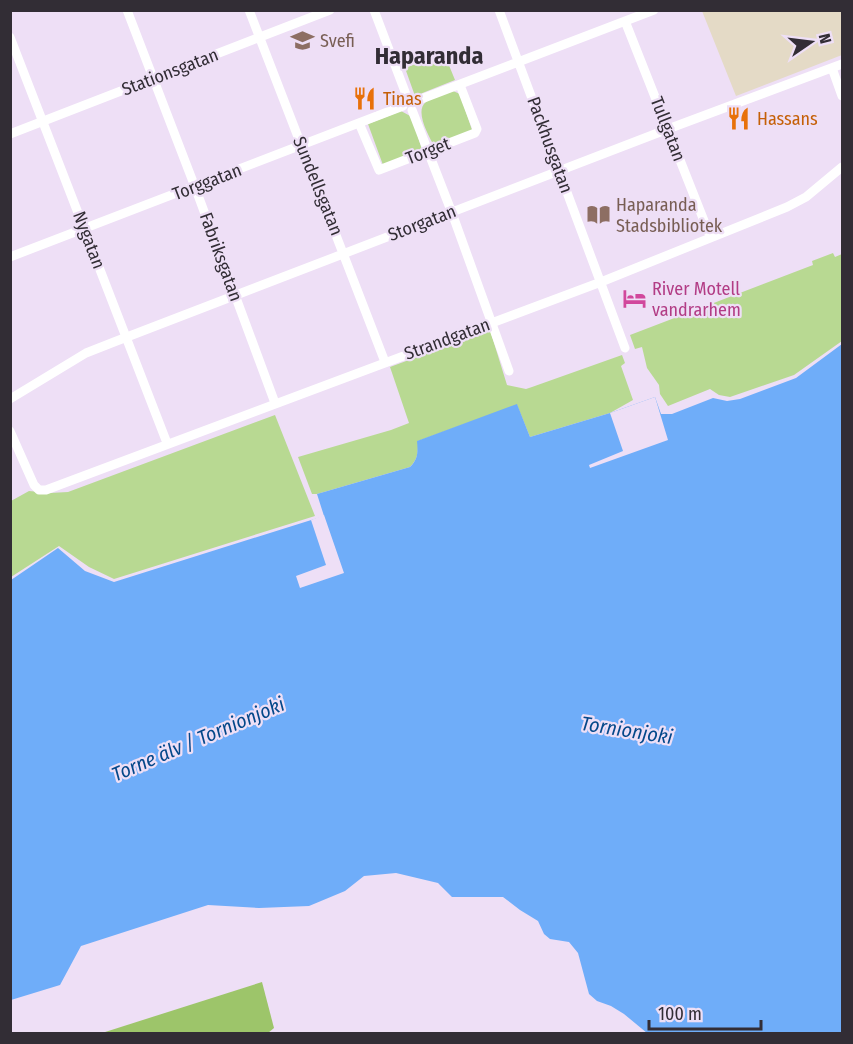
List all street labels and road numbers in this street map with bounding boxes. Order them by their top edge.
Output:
street label: Stationsgatan [119,44,221,100]
street label: Packhusgatan [522,94,578,196]
street label: Tullgatan [646,94,690,164]
street label: Torget [403,132,453,169]
street label: Sundellsgatan [288,133,348,239]
street label: Torggatan [169,159,245,205]
street label: Storgatan [385,200,459,246]
street label: Nygatan [68,208,110,272]
street label: Fabriksgatan [195,210,247,304]
street label: Strandgatan [401,313,493,365]

